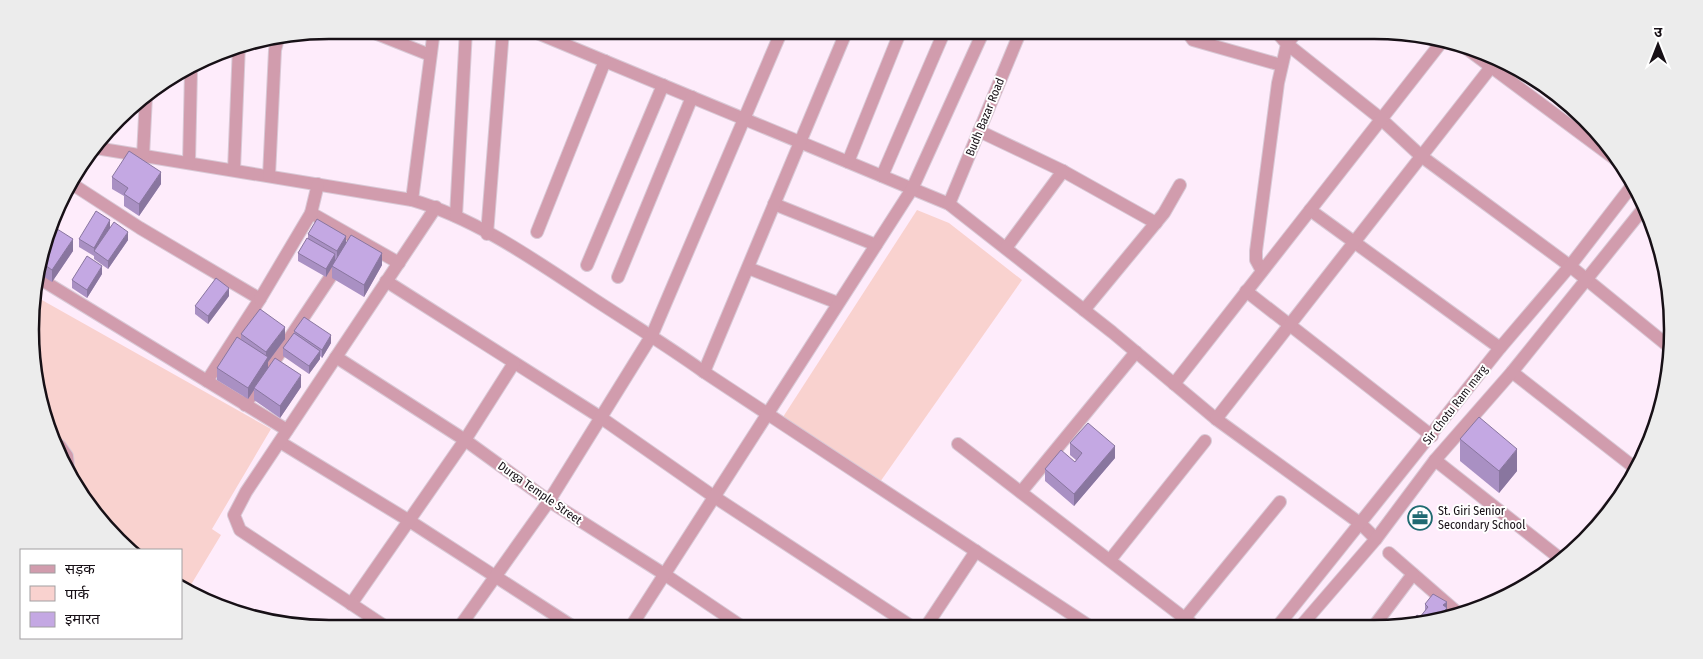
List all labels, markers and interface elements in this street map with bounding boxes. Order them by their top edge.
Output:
north arrow [1633,20,1683,70]
text: उ [1654,24,1663,41]
street label: Budh Bazar Road [963,76,1007,158]
street label: Sir Chotu Ram marg [1420,362,1491,447]
street label: Durga Temple Street [495,459,585,527]
place label: St. Giri Senior Secondary School [1438,504,1525,532]
office icon: St. Giri Senior Secondary School [1407,505,1433,531]
legend [20,549,182,639]
text: सड़क [65,560,95,578]
text: पार्क [65,585,89,603]
text: इमारत [65,610,100,628]

